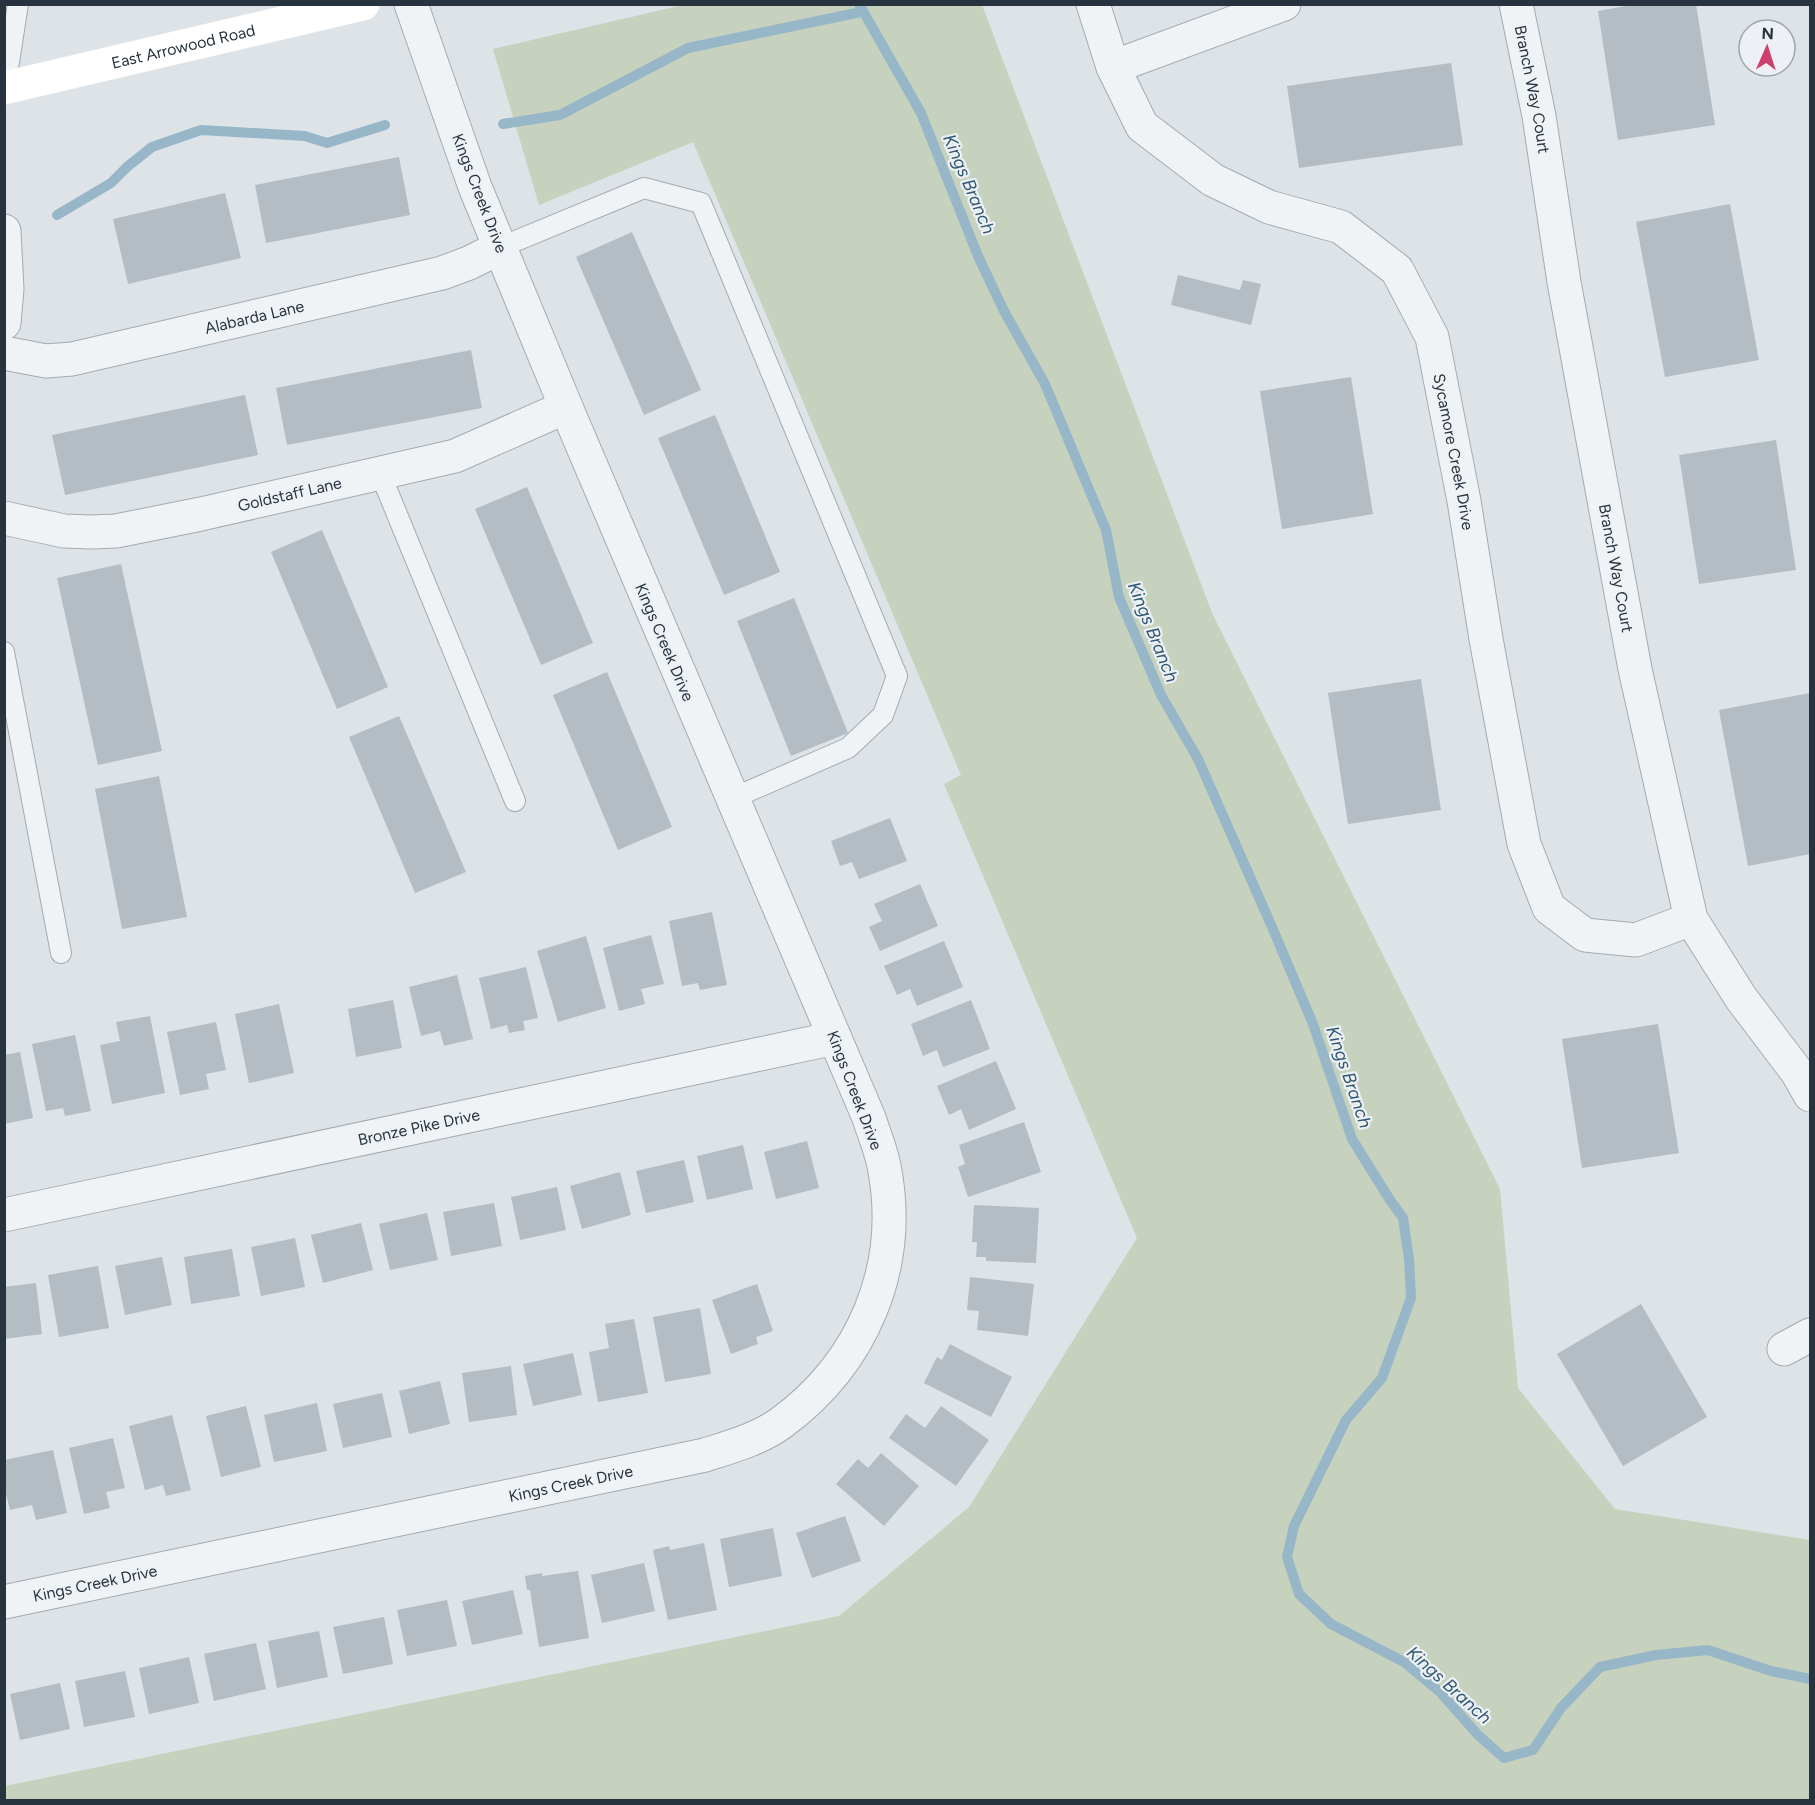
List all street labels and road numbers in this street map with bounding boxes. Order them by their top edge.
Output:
street label: East Arrowood Road [110,21,257,73]
street label: Branch Way Court [1511,24,1554,155]
street label: Kings Creek Drive [448,131,511,256]
street label: Alabarda Lane [203,296,306,338]
street label: Sycamore Creek Drive [1429,372,1478,532]
street label: Goldstaff Lane [236,473,344,515]
street label: Branch Way Court [1595,502,1637,634]
street label: Kings Creek Drive [631,580,698,704]
street label: Kings Creek Drive [823,1028,886,1153]
street label: Bronze Pike Drive [356,1105,482,1149]
street label: Kings Creek Drive [507,1461,635,1506]
street label: Kings Creek Drive [31,1561,159,1606]

